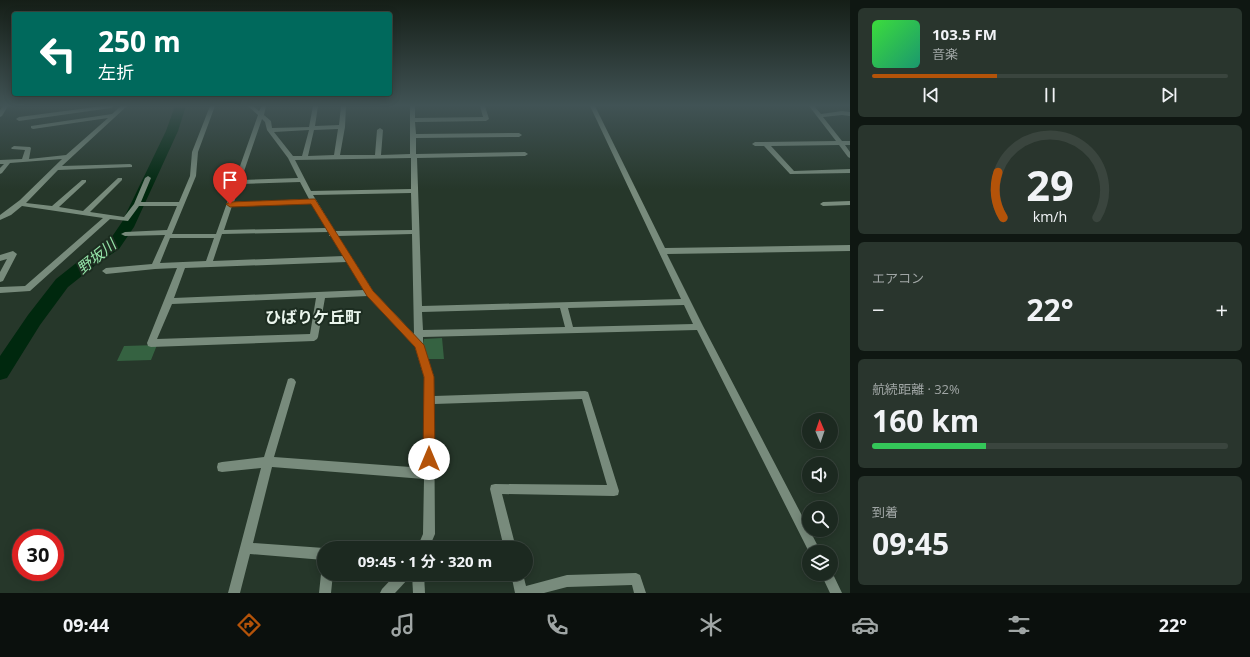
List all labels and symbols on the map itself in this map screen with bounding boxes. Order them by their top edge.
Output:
pin [213,163,247,204]
water label: 野坂川 [72,233,121,278]
district label: ひばりケ丘町 [265,306,361,328]
north arrow [802,413,838,449]
position arrow [408,438,450,480]
speed limit sign: 30 [12,529,64,581]

